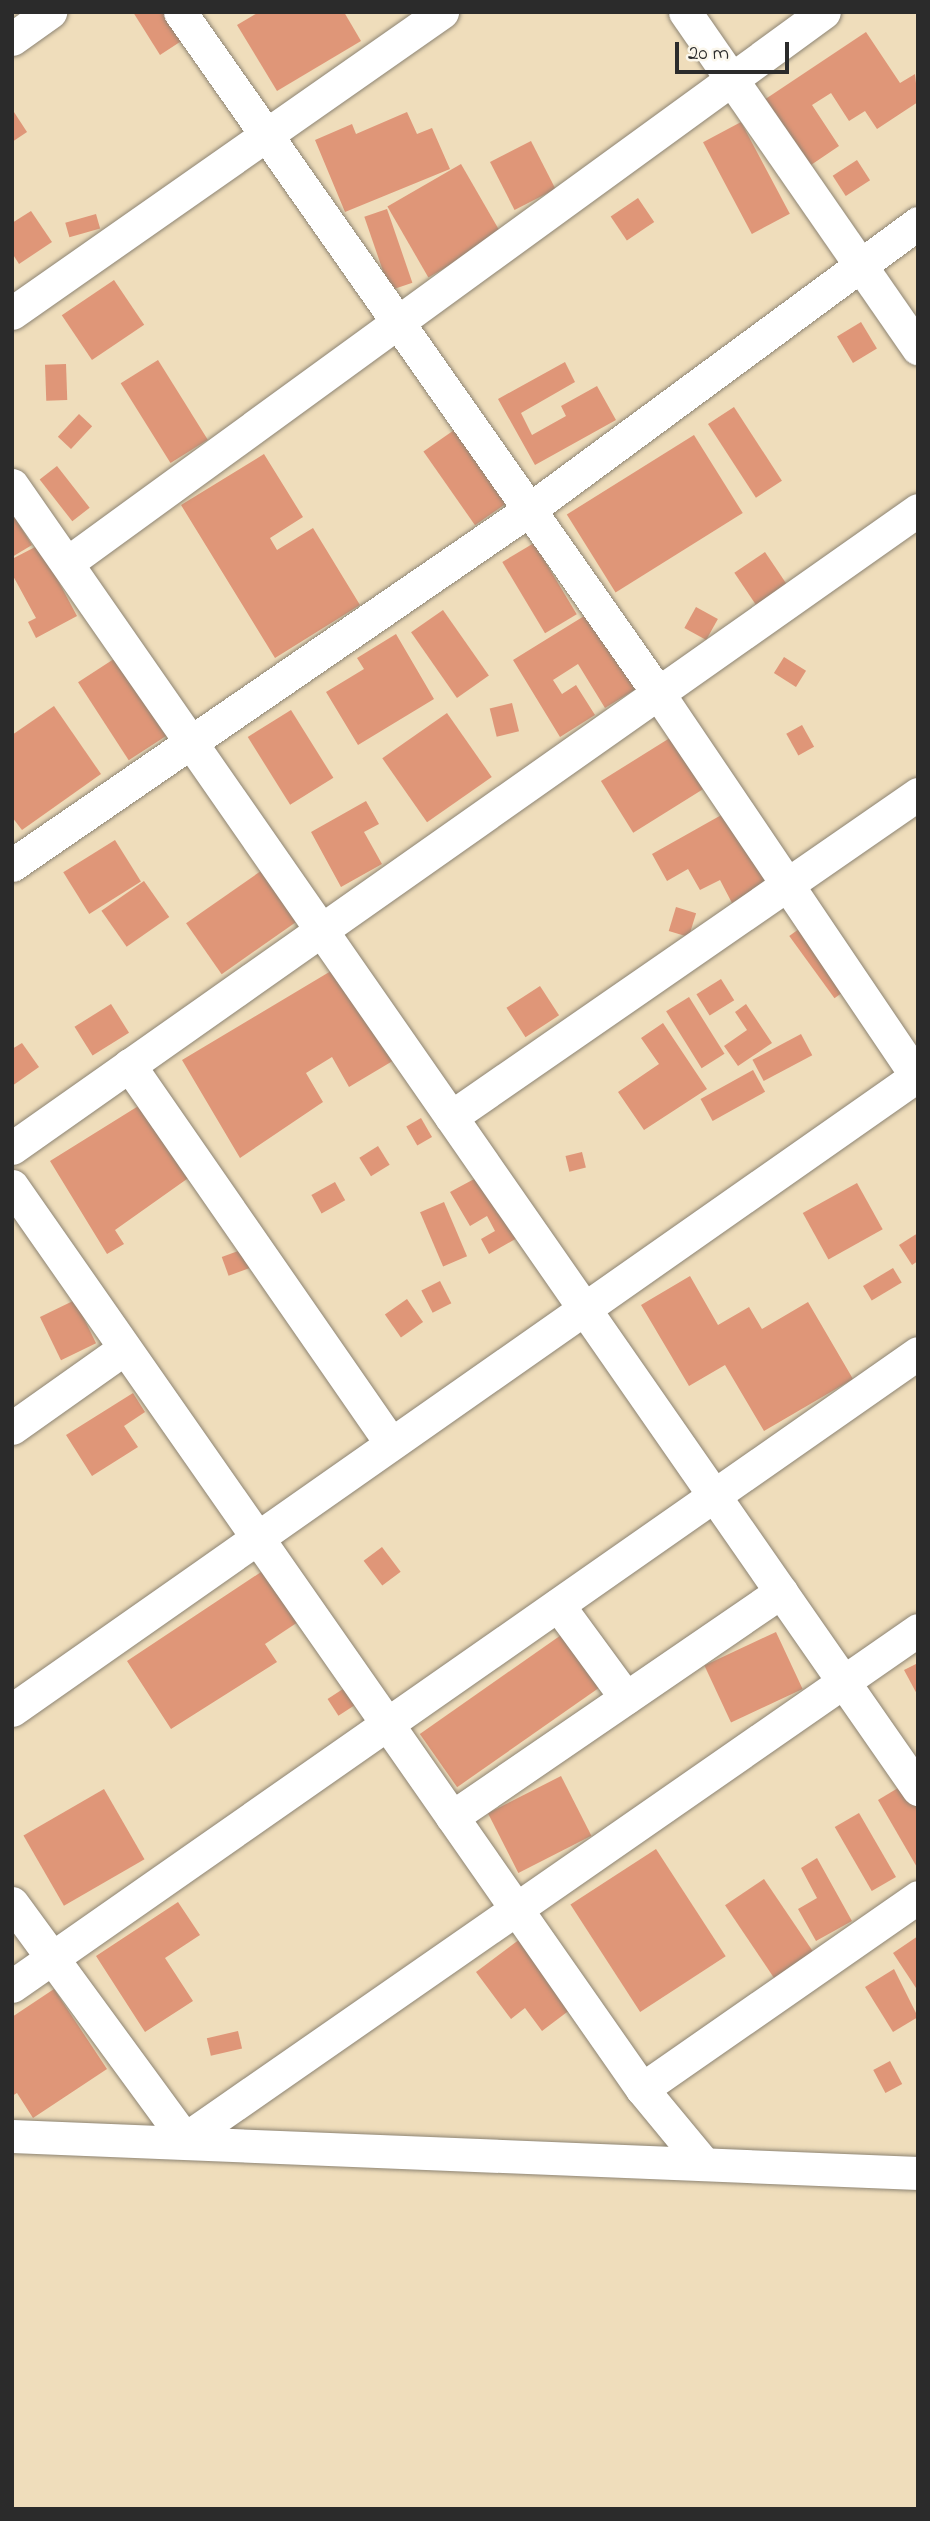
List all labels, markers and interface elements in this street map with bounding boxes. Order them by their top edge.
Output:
scale bar [678,28,792,72]
text: 20 m [688,39,729,69]

